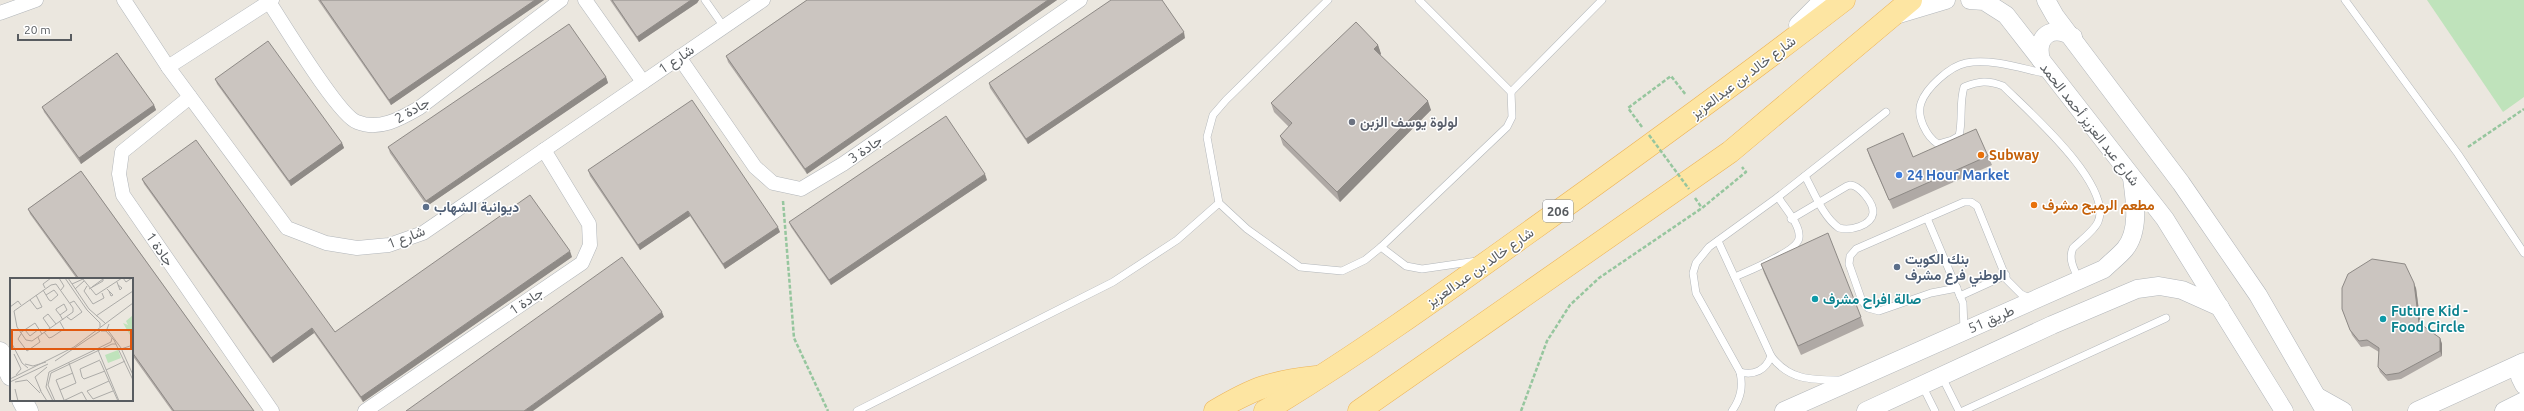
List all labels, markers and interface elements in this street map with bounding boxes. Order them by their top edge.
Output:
scale bar [18,16,71,42]
text: 20 m [24,23,51,36]
street label: شارع خالد بن عبدالعزيز [1687,32,1800,125]
street label: شارع 1 [655,41,698,79]
street label: شارع عبد العزيز أحمد الحمد [2035,59,2143,191]
street label: جادة 2 [392,94,433,127]
place label: لولوة يوسف الزبن [1360,114,1458,131]
marker: لولوة يوسف الزبن [1347,117,1357,127]
street label: جادة 3 [845,132,885,167]
place label: Subway [1989,147,2040,163]
marker: Subway [1976,150,1986,160]
place label: 24 Hour Market [1907,167,2009,183]
marker: 24 Hour Market [1894,170,1904,180]
place label: مطعم الرميح مشرف [2042,197,2155,215]
place label: ديوانية الشهاب [434,199,519,216]
road number: 206 [1543,200,1573,222]
marker: مطعم الرميح مشرف [2029,200,2039,210]
marker: ديوانية الشهاب [421,202,431,212]
street label: شارع 1 [385,222,428,254]
street label: شارع خالد بن عبدالعزيز [1423,224,1538,313]
street label: جادة 1 [142,229,177,269]
place label: بنك الكويت الوطني فرع مشرف [1905,251,2006,287]
marker: بنك الكويت الوطني فرع مشرف [1892,262,1902,272]
inset map [10,278,133,401]
street label: جادة 1 [506,284,547,319]
place label: صالة افراح مشرف [1823,291,1922,309]
marker: صالة افراح مشرف [1810,294,1820,304]
street label: طريق 51 [1966,302,2017,337]
place label: Future Kid - Food Circle [2391,303,2468,335]
marker: Future Kid - Food Circle [2378,314,2388,324]

